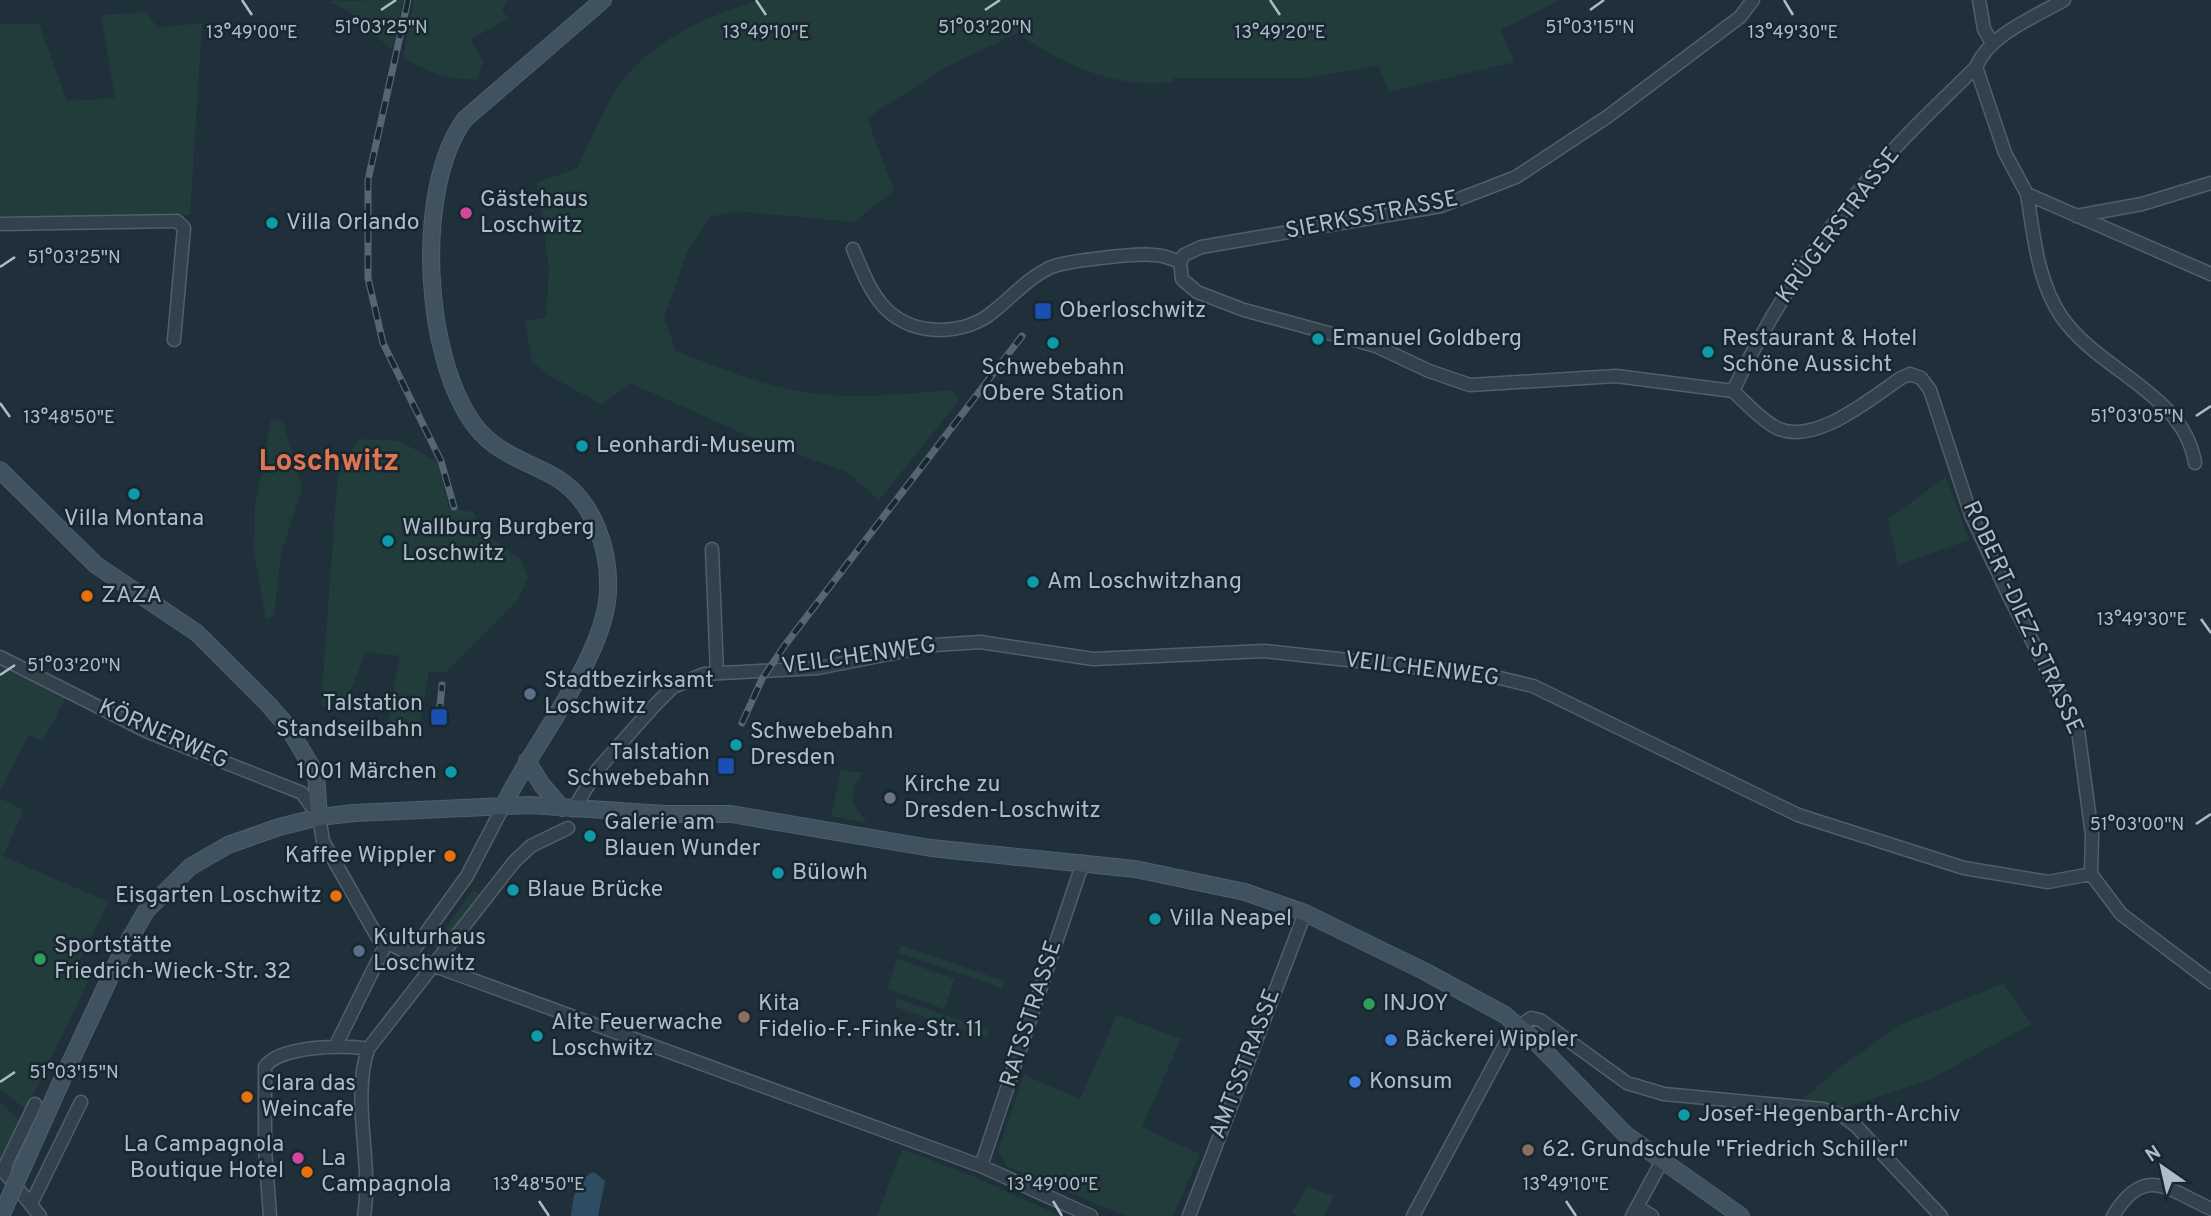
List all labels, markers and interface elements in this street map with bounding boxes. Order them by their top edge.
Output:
text: 51°03'25"N [334,17,428,40]
text: 51°03'20"N [938,17,1032,40]
text: 51°03'15"N [1545,17,1635,40]
text: 13°49'00"E [206,22,298,45]
text: 13°49'10"E [723,22,809,45]
text: 13°49'20"E [1234,22,1326,45]
text: 13°49'30"E [1748,22,1838,45]
street label: KRÜGERSTRASSE [1770,142,1907,310]
street label: SIERKSSTRASSE [1283,185,1461,247]
place label: Gästehaus Loschwitz [480,186,588,241]
marker: Gästehaus Loschwitz [458,205,474,221]
place label: Villa Orlando [286,209,420,238]
marker: Villa Orlando [264,215,280,231]
text: 51°03'25"N [27,247,121,270]
place label: Oberloschwitz [1059,297,1206,326]
marker: Oberloschwitz [1033,301,1053,321]
place label: Emanuel Goldberg [1332,325,1522,354]
place label: Restaurant & Hotel Schöne Aussicht [1722,325,1917,380]
marker: Emanuel Goldberg [1310,331,1326,347]
marker: Schwebebahn Obere Station [1045,335,1061,351]
marker: Restaurant & Hotel Schöne Aussicht [1700,344,1716,360]
place label: Schwebebahn Obere Station [981,354,1125,409]
text: 51°03'05"N [2090,406,2184,429]
text: 13°48'50"E [23,407,115,430]
place label: Leonhardi-Museum [596,432,796,461]
marker: Leonhardi-Museum [574,438,590,454]
district label: Loschwitz [259,444,399,481]
marker: Villa Montana [126,486,142,502]
street label: ROBERT-DIEZ-STRASSE [1955,497,2089,739]
place label: Villa Montana [64,505,204,534]
place label: Wallburg Burgberg Loschwitz [402,514,594,569]
marker: Wallburg Burgberg Loschwitz [380,533,396,549]
place label: Am Loschwitzhang [1047,568,1242,597]
marker: Am Loschwitzhang [1025,574,1041,590]
place label: ZAZA [101,582,162,611]
marker: ZAZA [79,588,95,604]
text: 13°49'30"E [2097,609,2187,632]
street label: VEILCHENWEG [780,632,938,682]
street label: VEILCHENWEG [1343,646,1501,694]
text: 51°03'20"N [27,655,121,678]
place label: Stadtbezirksamt Loschwitz [544,667,714,722]
marker: Stadtbezirksamt Loschwitz [522,686,538,702]
place label: Talstation Standseilbahn [276,690,423,745]
street label: KÖRNERWEG [94,693,233,777]
marker: Talstation Standseilbahn [429,707,449,727]
place label: Schwebebahn Dresden [750,718,893,773]
marker: Schwebebahn Dresden [728,737,744,753]
place label: Talstation Schwebebahn [567,739,710,794]
marker: Talstation Schwebebahn [716,756,736,776]
place label: 1001 Märchen [296,758,437,787]
marker: 1001 Märchen [443,764,459,780]
place label: Kirche zu Dresden-Loschwitz [904,771,1101,826]
marker: Kirche zu Dresden-Loschwitz [882,790,898,806]
place label: Galerie am Blauen Wunder [604,809,761,864]
text: 51°03'00"N [2090,814,2184,837]
marker: Galerie am Blauen Wunder [582,828,598,844]
place label: Kaffee Wippler [285,842,436,871]
marker: Kaffee Wippler [442,848,458,864]
place label: Bülowh [792,859,868,888]
marker: Bülowh [770,865,786,881]
place label: Blaue Brücke [527,876,663,905]
place label: Eisgarten Loschwitz [115,882,322,911]
marker: Blaue Brücke [505,882,521,898]
marker: Eisgarten Loschwitz [328,888,344,904]
place label: Villa Neapel [1169,905,1292,934]
marker: Villa Neapel [1147,911,1163,927]
place label: Kulturhaus Loschwitz [373,924,486,979]
place label: Sportstätte Friedrich-Wieck-Str. 32 [54,932,291,987]
street label: RATSSTRASSE [995,937,1069,1091]
marker: Kulturhaus Loschwitz [351,943,367,959]
marker: Sportstätte Friedrich-Wieck-Str. 32 [32,951,48,967]
street label: AMTSSTRASSE [1204,985,1288,1143]
place label: Kita Fidelio-F.-Finke-Str. 11 [758,990,983,1045]
place label: INJOY [1383,990,1448,1019]
marker: INJOY [1361,996,1377,1012]
place label: Alte Feuerwache Loschwitz [551,1009,723,1064]
marker: Kita Fidelio-F.-Finke-Str. 11 [736,1009,752,1025]
place label: Bäckerei Wippler [1405,1026,1578,1055]
marker: Alte Feuerwache Loschwitz [529,1028,545,1044]
marker: Bäckerei Wippler [1383,1032,1399,1048]
text: 51°03'15"N [29,1062,119,1085]
place label: Konsum [1369,1068,1452,1097]
place label: Clara das Weincafe [261,1070,356,1125]
marker: Konsum [1347,1074,1363,1090]
marker: Clara das Weincafe [239,1089,255,1105]
place label: Josef-Hegenbarth-Archiv [1698,1101,1961,1130]
marker: Josef-Hegenbarth-Archiv [1676,1107,1692,1123]
place label: La Campagnola Boutique Hotel [123,1131,284,1186]
north arrow [2127,1132,2197,1202]
place label: 62. Grundschule "Friedrich Schiller" [1542,1136,1908,1165]
text: N [2141,1141,2166,1168]
marker: 62. Grundschule "Friedrich Schiller" [1520,1142,1536,1158]
place label: La Campagnola [321,1145,451,1200]
marker: La Campagnola Boutique Hotel [290,1150,306,1166]
marker: La Campagnola [299,1164,315,1180]
text: 13°48'50"E [493,1174,585,1197]
text: 13°49'00"E [1007,1174,1099,1197]
text: 13°49'10"E [1523,1174,1609,1197]

